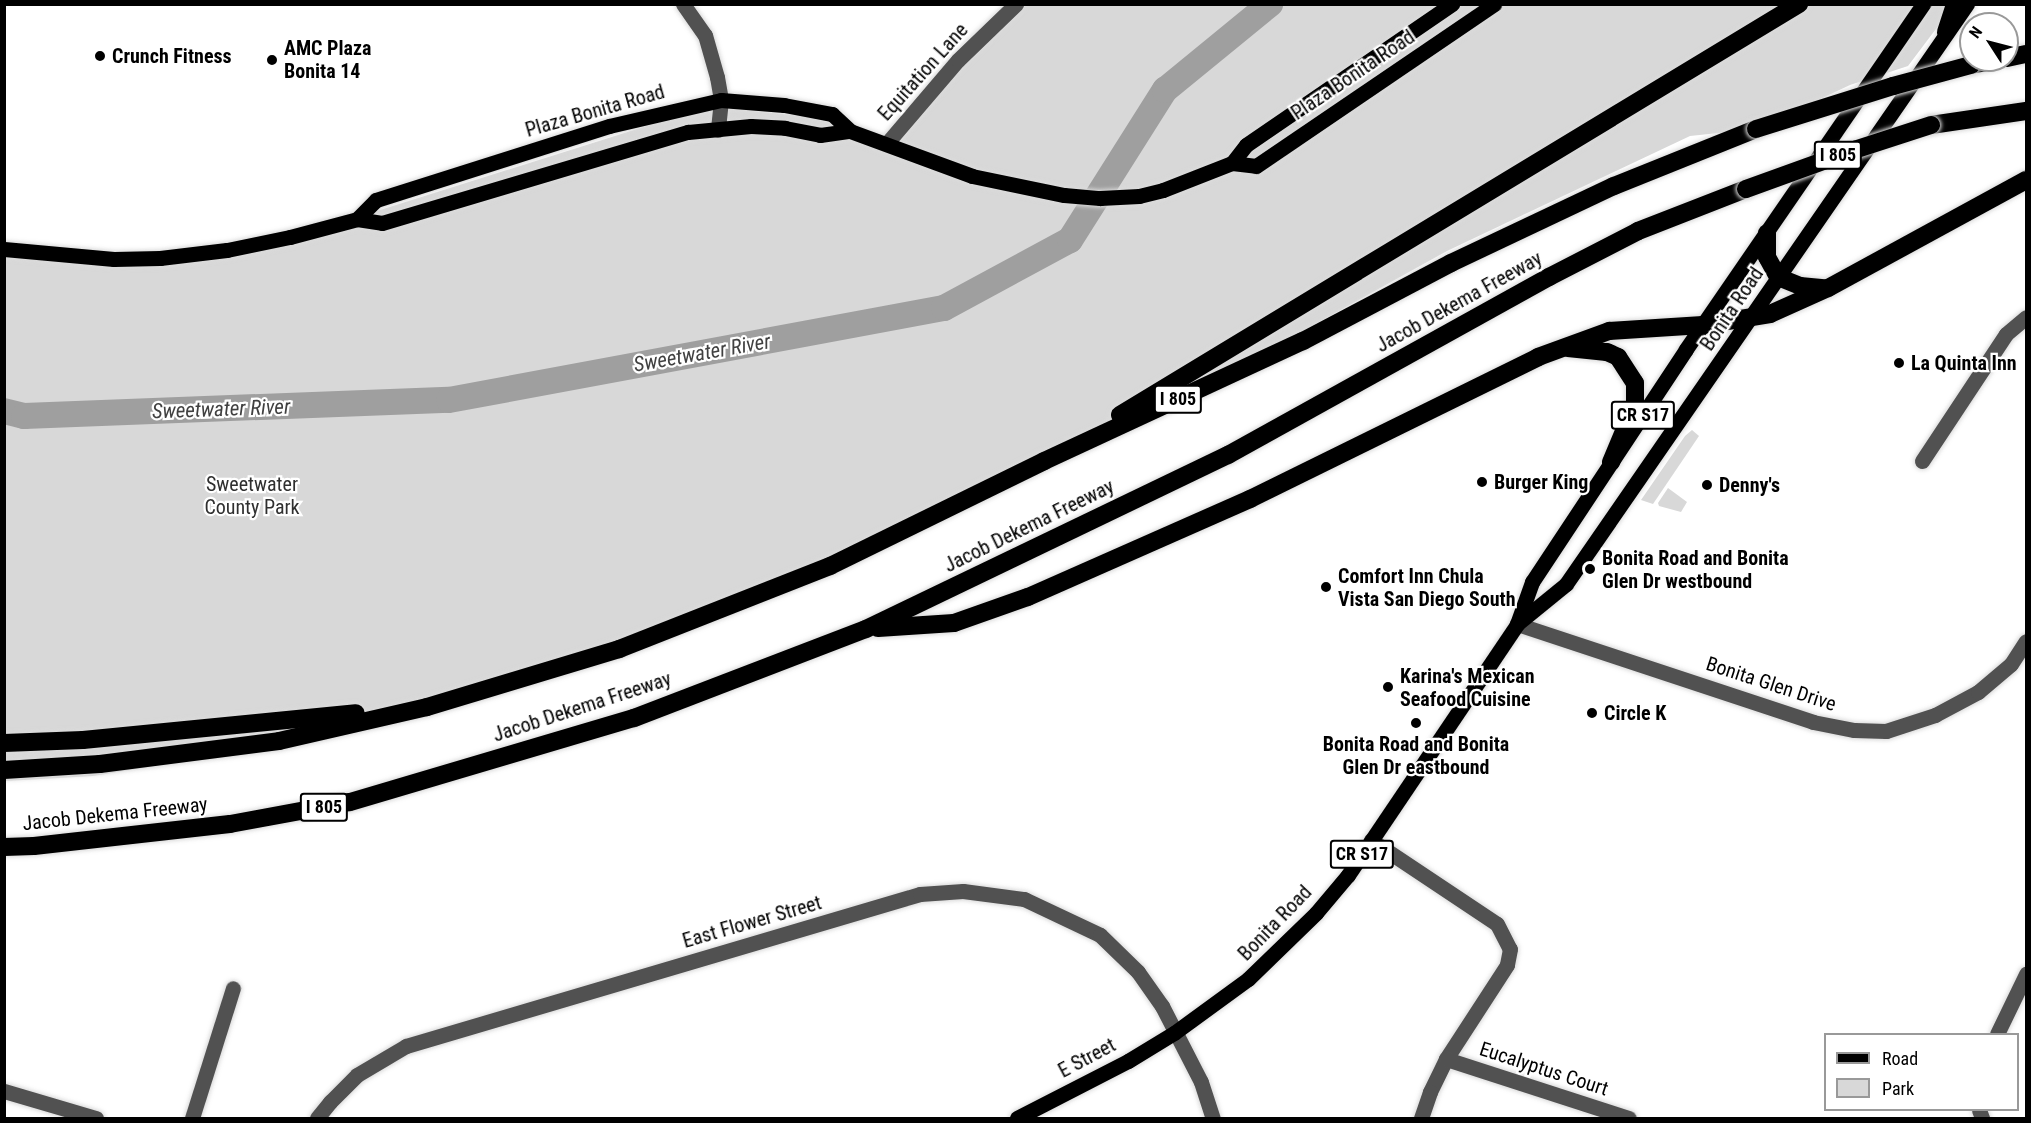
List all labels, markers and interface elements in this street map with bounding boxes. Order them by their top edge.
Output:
north arrow [1959,12,2019,72]
street label: Equitation Lane [873,18,973,126]
text: N [1965,23,1986,42]
street label: Plaza Bonita Road [1287,25,1419,125]
place label: AMC Plaza Bonita 14 [284,36,371,83]
place label: Crunch Fitness [112,44,232,68]
marker: Crunch Fitness [93,49,107,63]
marker: AMC Plaza Bonita 14 [265,53,279,67]
street label: Plaza Bonita Road [523,80,667,142]
road number: I 805 [1812,140,1864,170]
street label: Jacob Dekema Freeway [1372,246,1546,358]
street label: Bonita Road [1695,263,1769,355]
water label: Sweetwater River [632,329,772,377]
place label: La Quinta Inn [1911,351,2017,375]
marker: La Quinta Inn [1892,356,1906,370]
road number: I 805 [1152,384,1204,414]
water label: Sweetwater River [151,394,291,424]
road number: CR S17 [1610,400,1676,430]
place label: Burger King [1494,470,1588,494]
park label: Sweetwater County Park [204,473,300,520]
place label: Denny's [1719,473,1780,497]
street label: Jacob Dekema Freeway [940,474,1118,578]
marker: Burger King [1475,475,1489,489]
marker: Denny's [1700,478,1714,492]
place label: Bonita Road and Bonita Glen Dr westbound [1602,546,1789,593]
marker: Bonita Road and Bonita Glen Dr westbound [1583,562,1597,576]
place label: Comfort Inn Chula Vista San Diego South [1338,564,1516,611]
marker: Comfort Inn Chula Vista San Diego South [1319,580,1333,594]
street label: Bonita Glen Drive [1703,652,1839,716]
place label: Karina's Mexican Seafood Cuisine [1400,664,1535,711]
street label: Jacob Dekema Freeway [490,667,674,747]
marker: Karina's Mexican Seafood Cuisine [1381,680,1395,694]
place label: Circle K [1604,701,1666,725]
marker: Circle K [1585,706,1599,720]
marker: Bonita Road and Bonita Glen Dr eastbound [1409,716,1423,730]
place label: Bonita Road and Bonita Glen Dr eastbound [1323,732,1509,779]
street label: Jacob Dekema Freeway [21,792,209,836]
road number: I 805 [298,792,350,822]
road number: CR S17 [1329,839,1395,869]
street label: Bonita Road [1233,880,1317,966]
street label: East Flower Street [680,891,824,953]
street label: E Street [1054,1033,1120,1083]
legend [1824,1033,2019,1111]
street label: Eucalyptus Court [1477,1037,1611,1101]
text: Road [1882,1048,1918,1069]
text: Park [1882,1078,1914,1099]

